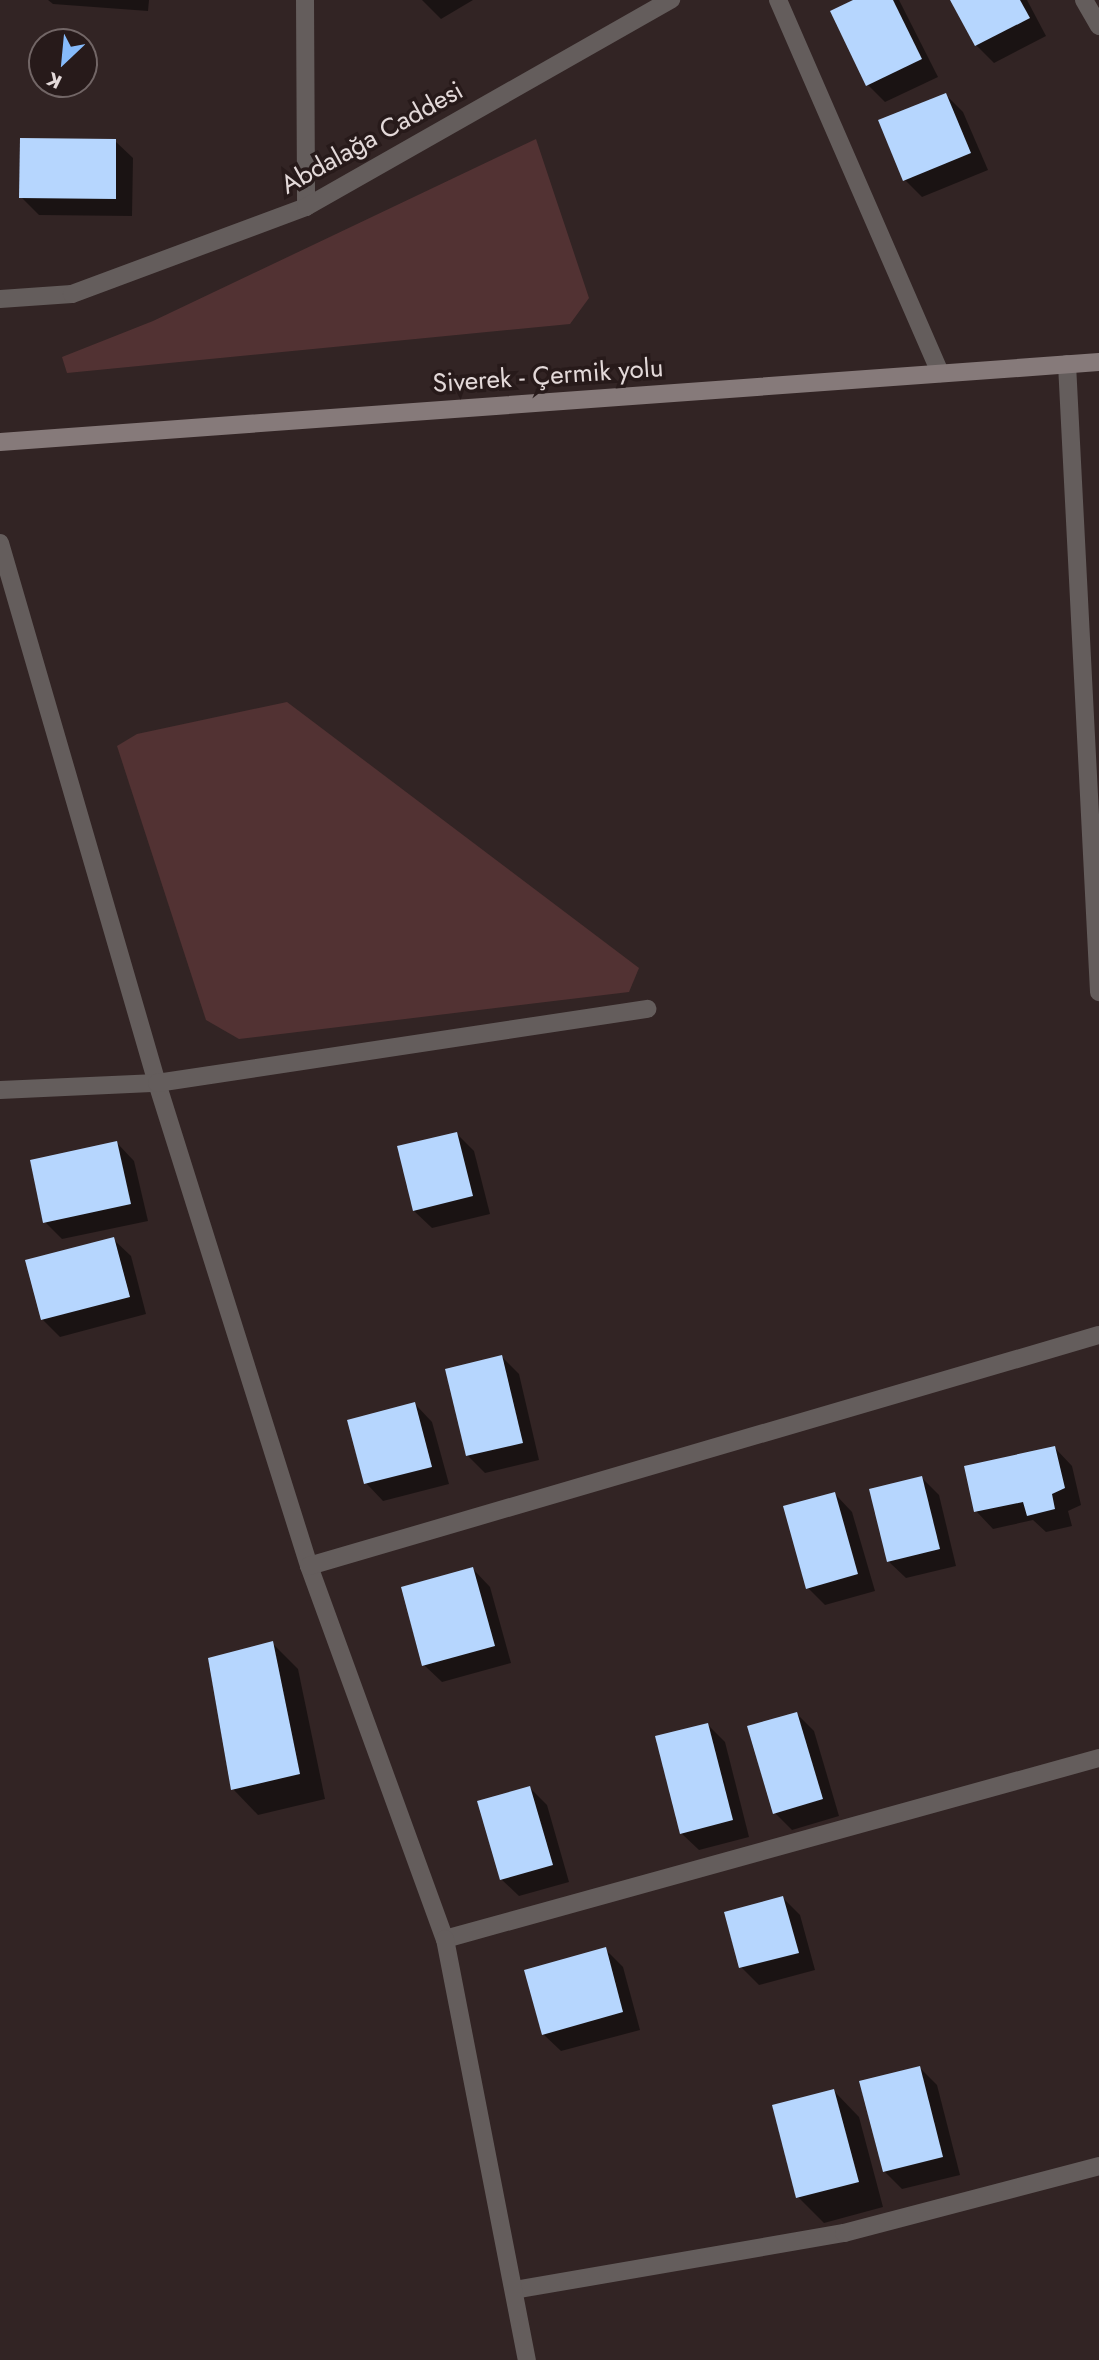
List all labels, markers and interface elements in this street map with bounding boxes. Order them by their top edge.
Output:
north arrow [28,28,98,98]
text: K [43,65,66,96]
street label: Abdalağa Caddesi [275,75,469,201]
street label: Siverek - Çermik yolu [432,352,664,400]

